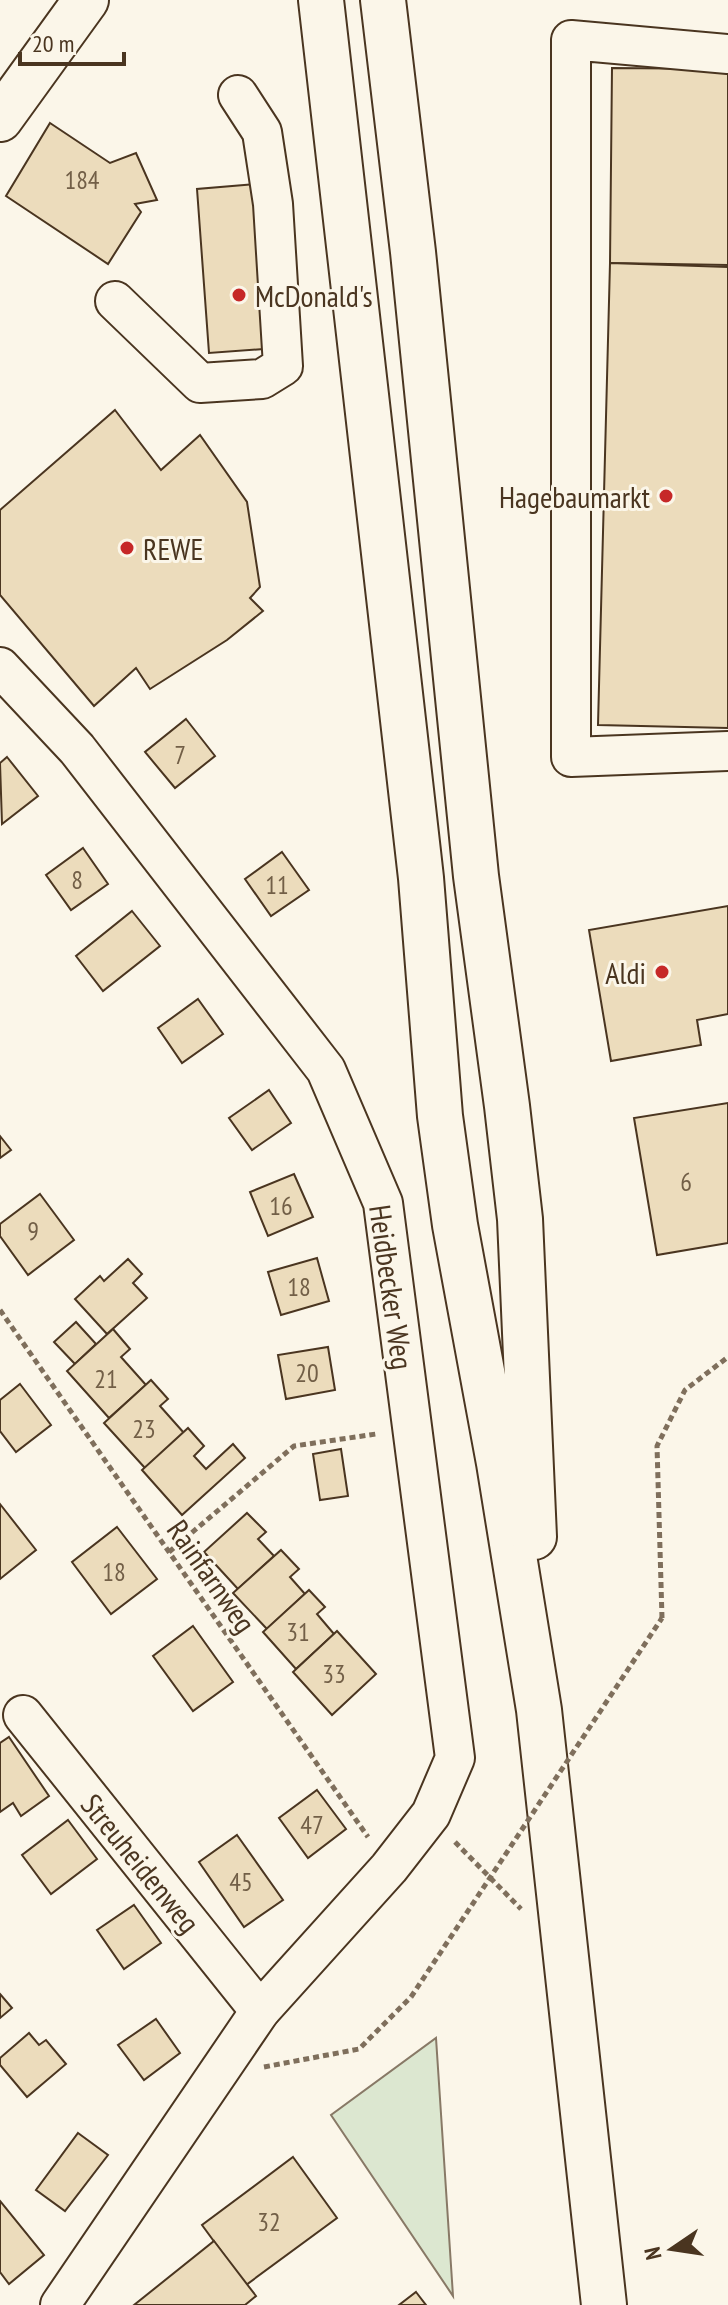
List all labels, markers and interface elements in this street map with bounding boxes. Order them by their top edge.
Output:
scale bar [20,16,124,66]
text: 20 m [32,28,74,59]
house number: 184 [64,163,100,196]
place label: McDonald's [255,276,373,315]
marker: McDonald's [230,286,248,304]
place label: Hagebaumarkt [499,477,651,516]
marker: Hagebaumarkt [657,487,675,505]
place label: REWE [143,529,203,568]
marker: REWE [118,539,136,557]
house number: 7 [174,738,186,771]
house number: 8 [71,863,83,896]
house number: 11 [265,868,289,901]
place label: Aldi [605,953,646,992]
marker: Aldi [653,963,671,981]
house number: 6 [680,1165,692,1198]
house number: 16 [269,1189,293,1222]
street label: Heidbecker Weg [361,1202,423,1372]
house number: 9 [27,1214,39,1247]
house number: 18 [287,1270,311,1303]
house number: 20 [295,1356,319,1389]
house number: 21 [94,1362,118,1395]
house number: 23 [132,1412,156,1445]
street label: Rainfarnweg [159,1512,265,1640]
house number: 18 [102,1555,126,1588]
house number: 31 [286,1615,310,1648]
house number: 33 [322,1657,346,1690]
street label: Streuheidenweg [73,1785,209,1941]
house number: 47 [300,1808,324,1841]
house number: 45 [229,1865,253,1898]
house number: 32 [257,2205,281,2238]
north arrow [632,2209,712,2289]
text: N [638,2245,667,2262]

